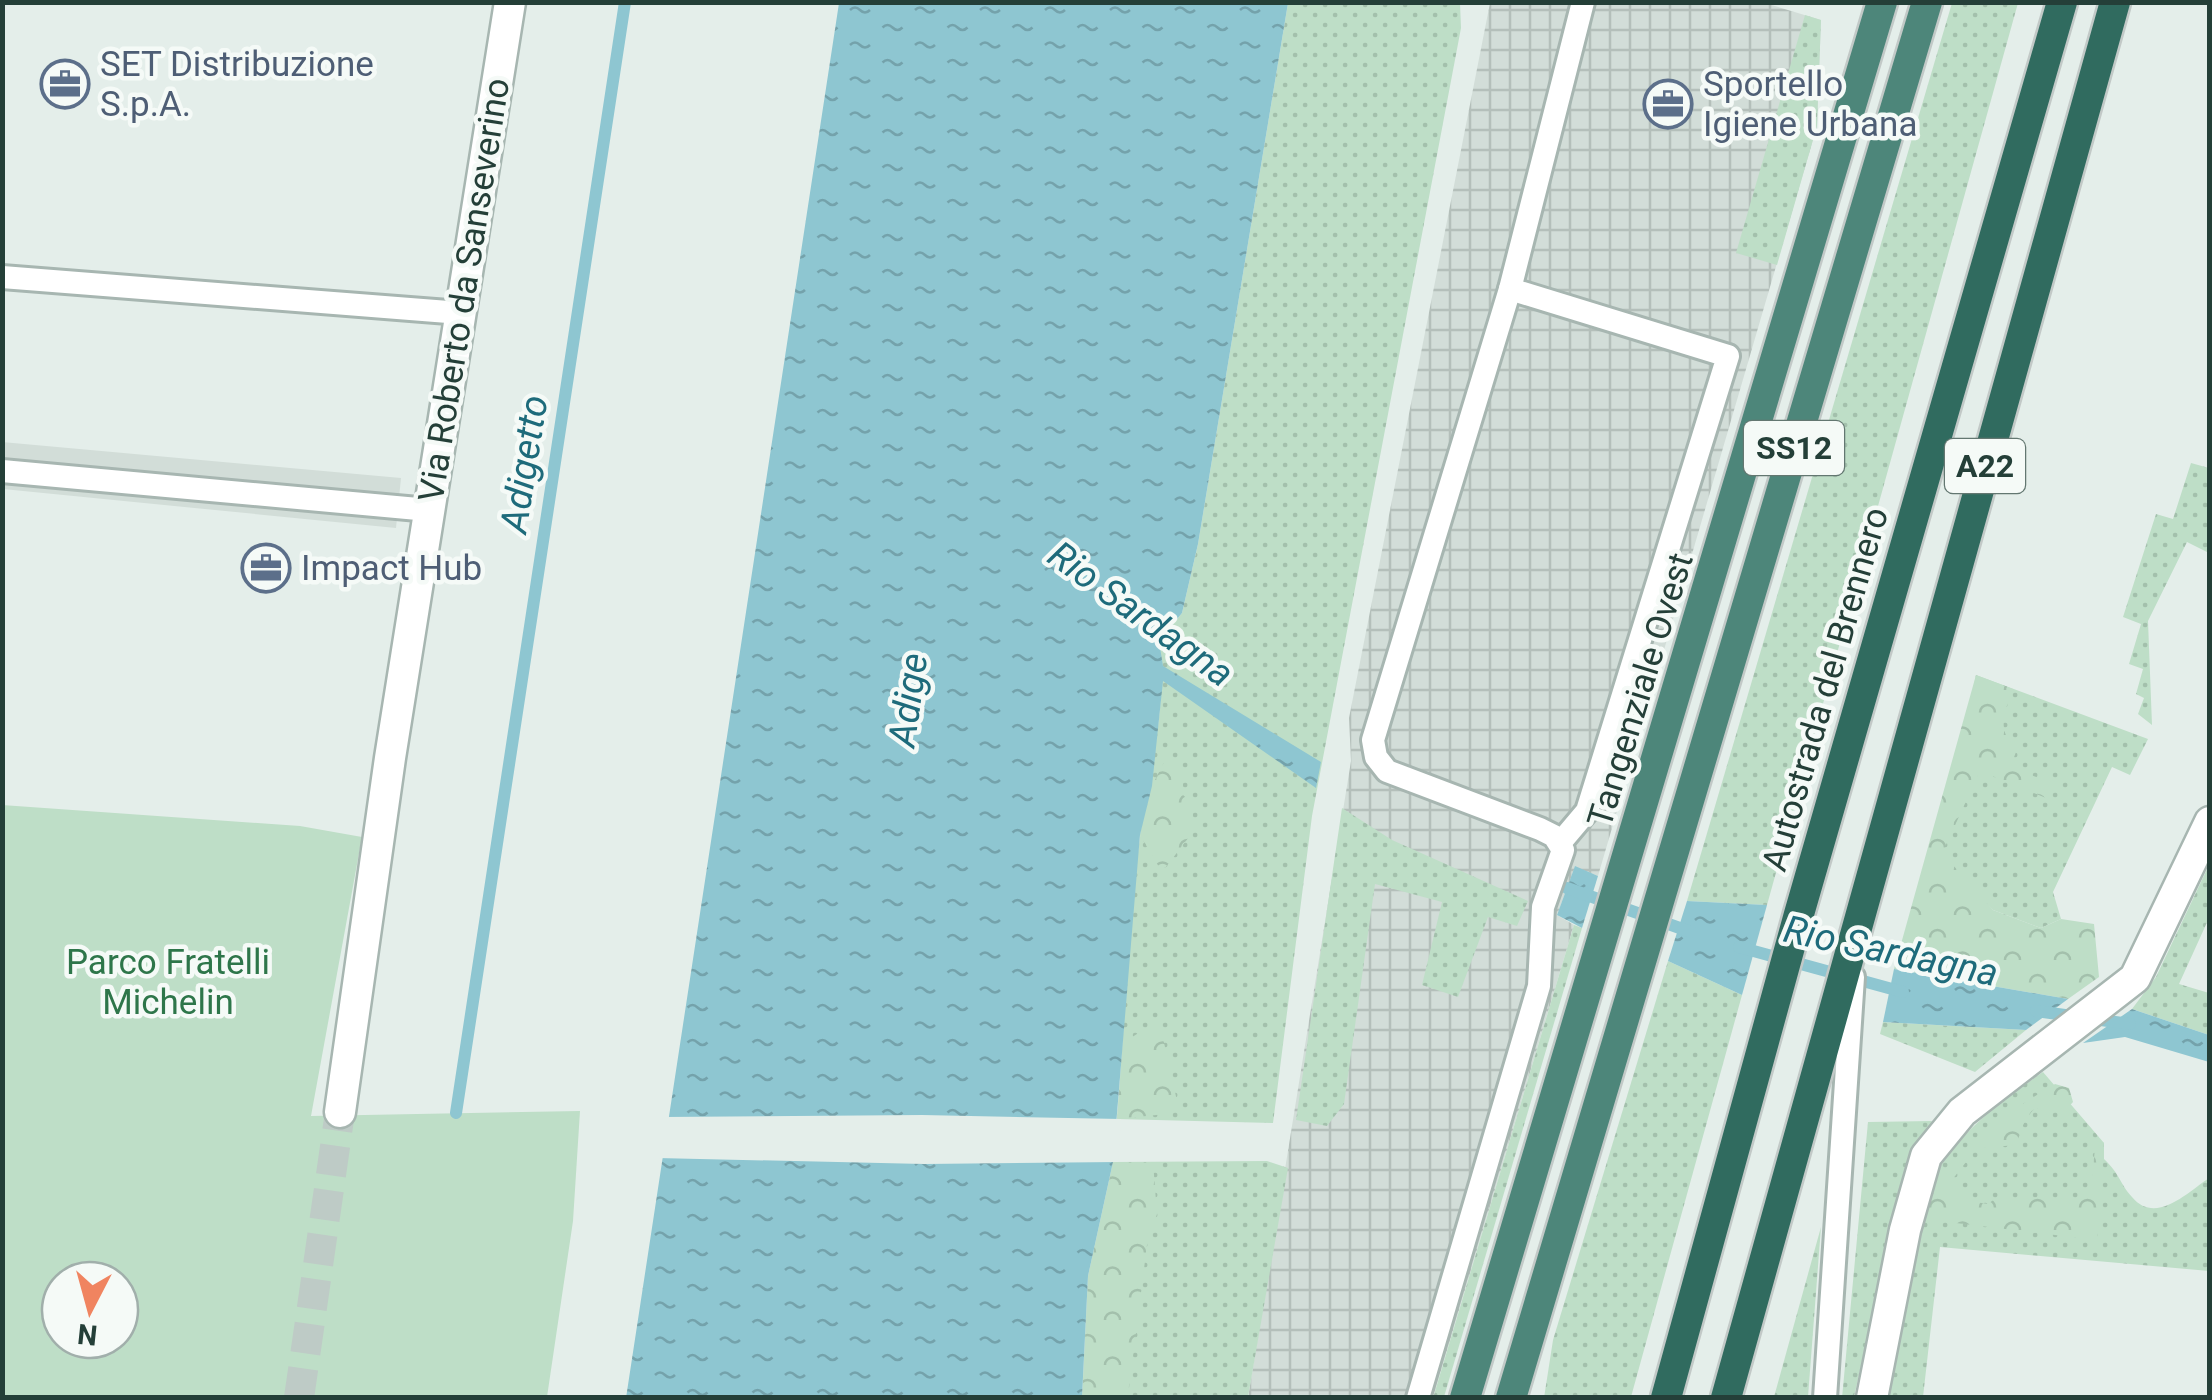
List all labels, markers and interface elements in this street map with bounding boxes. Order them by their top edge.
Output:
place label: SET Distribuzione S.p.A. [100,44,374,125]
office icon: SET Distribuzione S.p.A. [39,58,91,110]
place label: Sportello Igiene Urbana [1703,64,1917,145]
street label: Via Roberto da Sanseverino [411,75,518,505]
office icon: Sportello Igiene Urbana [1642,78,1694,130]
water label: Adigetto [491,392,557,538]
road number: SS12 [1744,421,1844,475]
road number: A22 [1945,439,2025,493]
street label: Autostrada del Brennero [1754,503,1897,876]
water label: Rio Sardagna [1040,532,1242,696]
office icon: Impact Hub [240,542,292,594]
place label: Impact Hub [301,548,482,589]
street label: Tangenziale Ovest [1579,548,1702,832]
water label: Adige [879,650,936,752]
water label: Rio Sardagna [1780,907,2002,995]
park label: Parco Fratelli Michelin [66,942,270,1023]
north arrow [40,1260,140,1360]
text: N [76,1317,99,1352]

